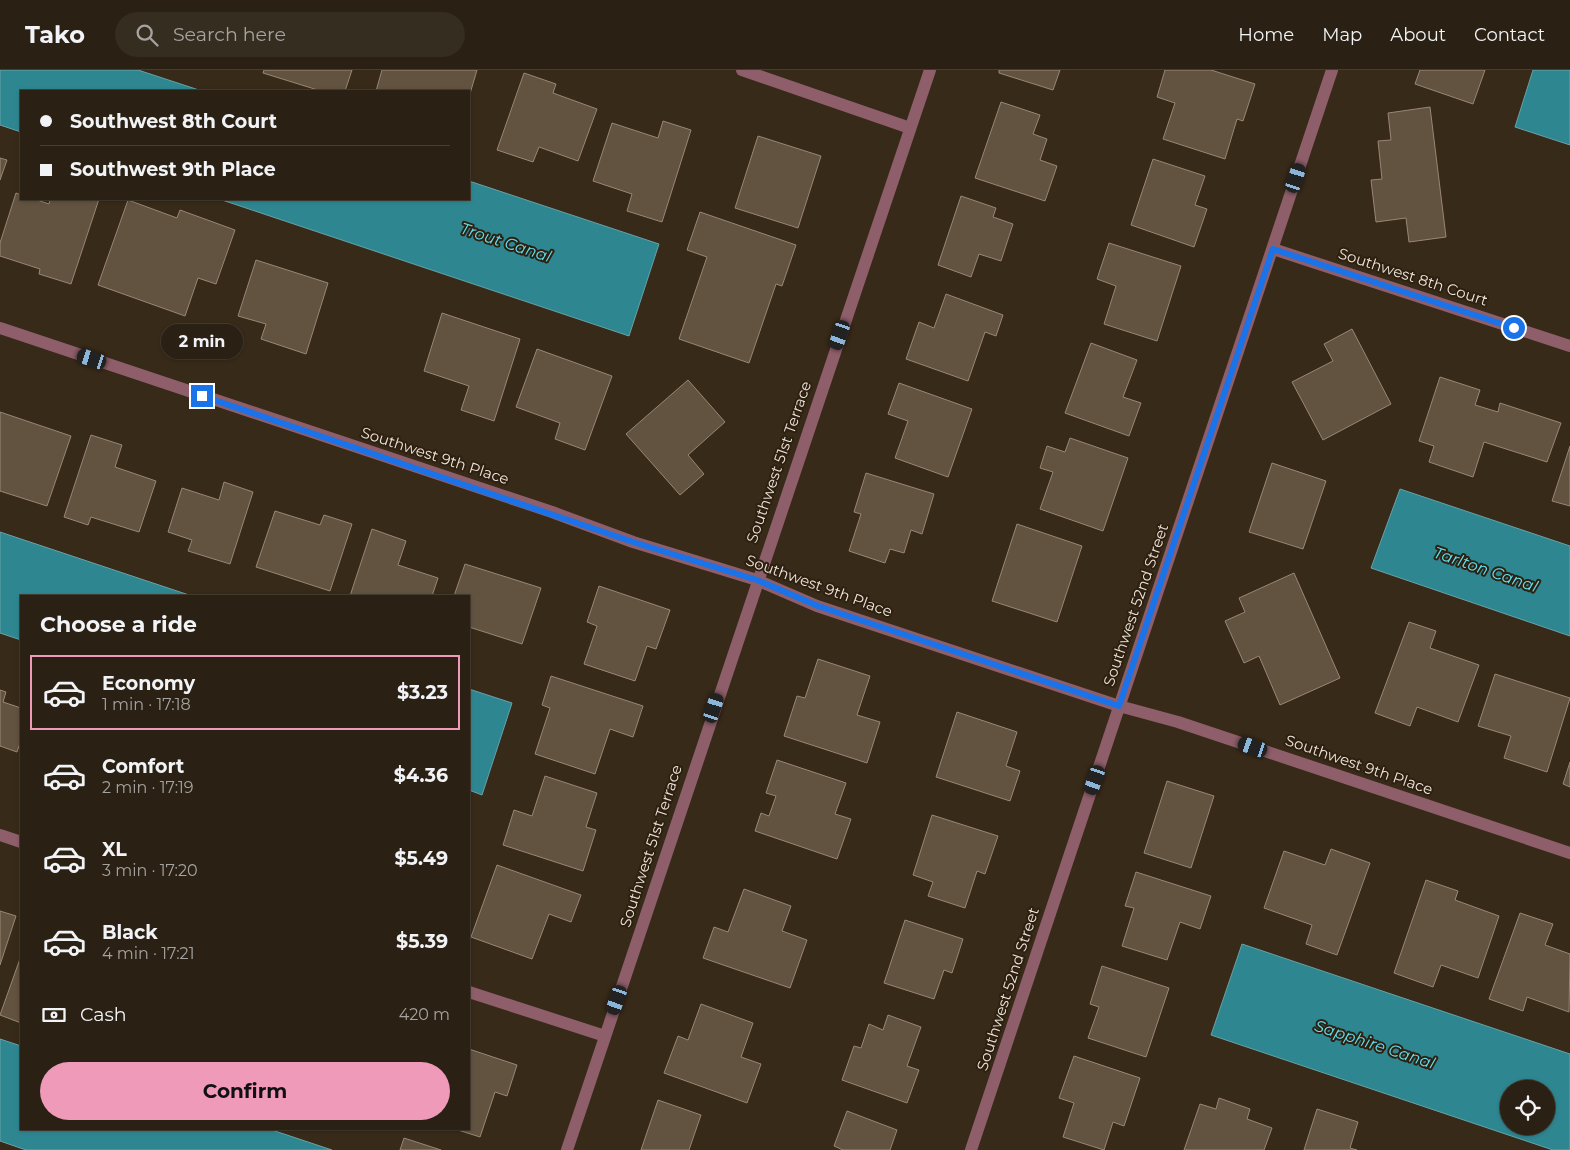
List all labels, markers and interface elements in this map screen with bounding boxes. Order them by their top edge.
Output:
search box [115,12,465,57]
text: Tako [25,20,85,49]
icon: search [133,21,161,49]
text: Search here [173,23,286,46]
text: Home [1238,24,1294,46]
text: Map [1322,24,1362,46]
text: About [1390,24,1446,46]
text: Contact [1474,24,1545,46]
text: Southwest 8th Court [70,110,277,133]
text: Southwest 9th Place [70,158,276,181]
car [1284,161,1307,195]
water label: Trout Canal [458,219,554,266]
street label: Southwest 8th Court [1336,243,1490,310]
route start [1503,317,1525,339]
car [828,318,851,352]
callout: 2 min [161,324,243,358]
text: 2 min [179,332,225,351]
car [75,347,108,371]
street label: Southwest 51st Terrace [742,378,815,545]
route end [191,385,213,407]
street label: Southwest 9th Place [359,423,512,488]
street label: Southwest 52nd Street [1099,521,1172,689]
water label: Tarlton Canal [1431,543,1541,596]
street label: Southwest 9th Place [743,550,895,621]
text: Choose a ride [40,611,197,638]
icon: car [42,670,87,715]
text: Economy [102,672,195,695]
text: $3.23 [397,681,448,704]
car [702,691,725,725]
text: 1 min · 17:18 [102,695,191,714]
street label: Southwest 9th Place [1283,730,1435,799]
car [1236,735,1269,759]
icon: car [42,753,87,798]
text: Comfort [102,755,184,778]
street label: Southwest 51st Terrace [615,762,686,930]
car [1083,763,1106,797]
text: $4.36 [394,764,448,787]
text: 2 min · 17:19 [102,778,194,797]
icon: car [42,836,87,881]
text: XL [102,838,127,861]
text: $5.49 [394,847,448,870]
text: 3 min · 17:20 [102,861,198,880]
street label: Southwest 52nd Street [972,905,1043,1073]
icon: car [42,919,87,964]
text: Black [102,921,158,944]
text: $5.39 [396,930,448,953]
text: 4 min · 17:21 [102,944,194,963]
car [605,983,628,1017]
icon: cash [40,1001,68,1029]
text: Cash [80,1003,127,1026]
text: 420 m [399,1005,450,1024]
water label: Sapphire Canal [1312,1016,1438,1073]
button: Confirm [40,1062,450,1120]
map controls [1500,1080,1555,1135]
button: locate [1500,1080,1555,1135]

